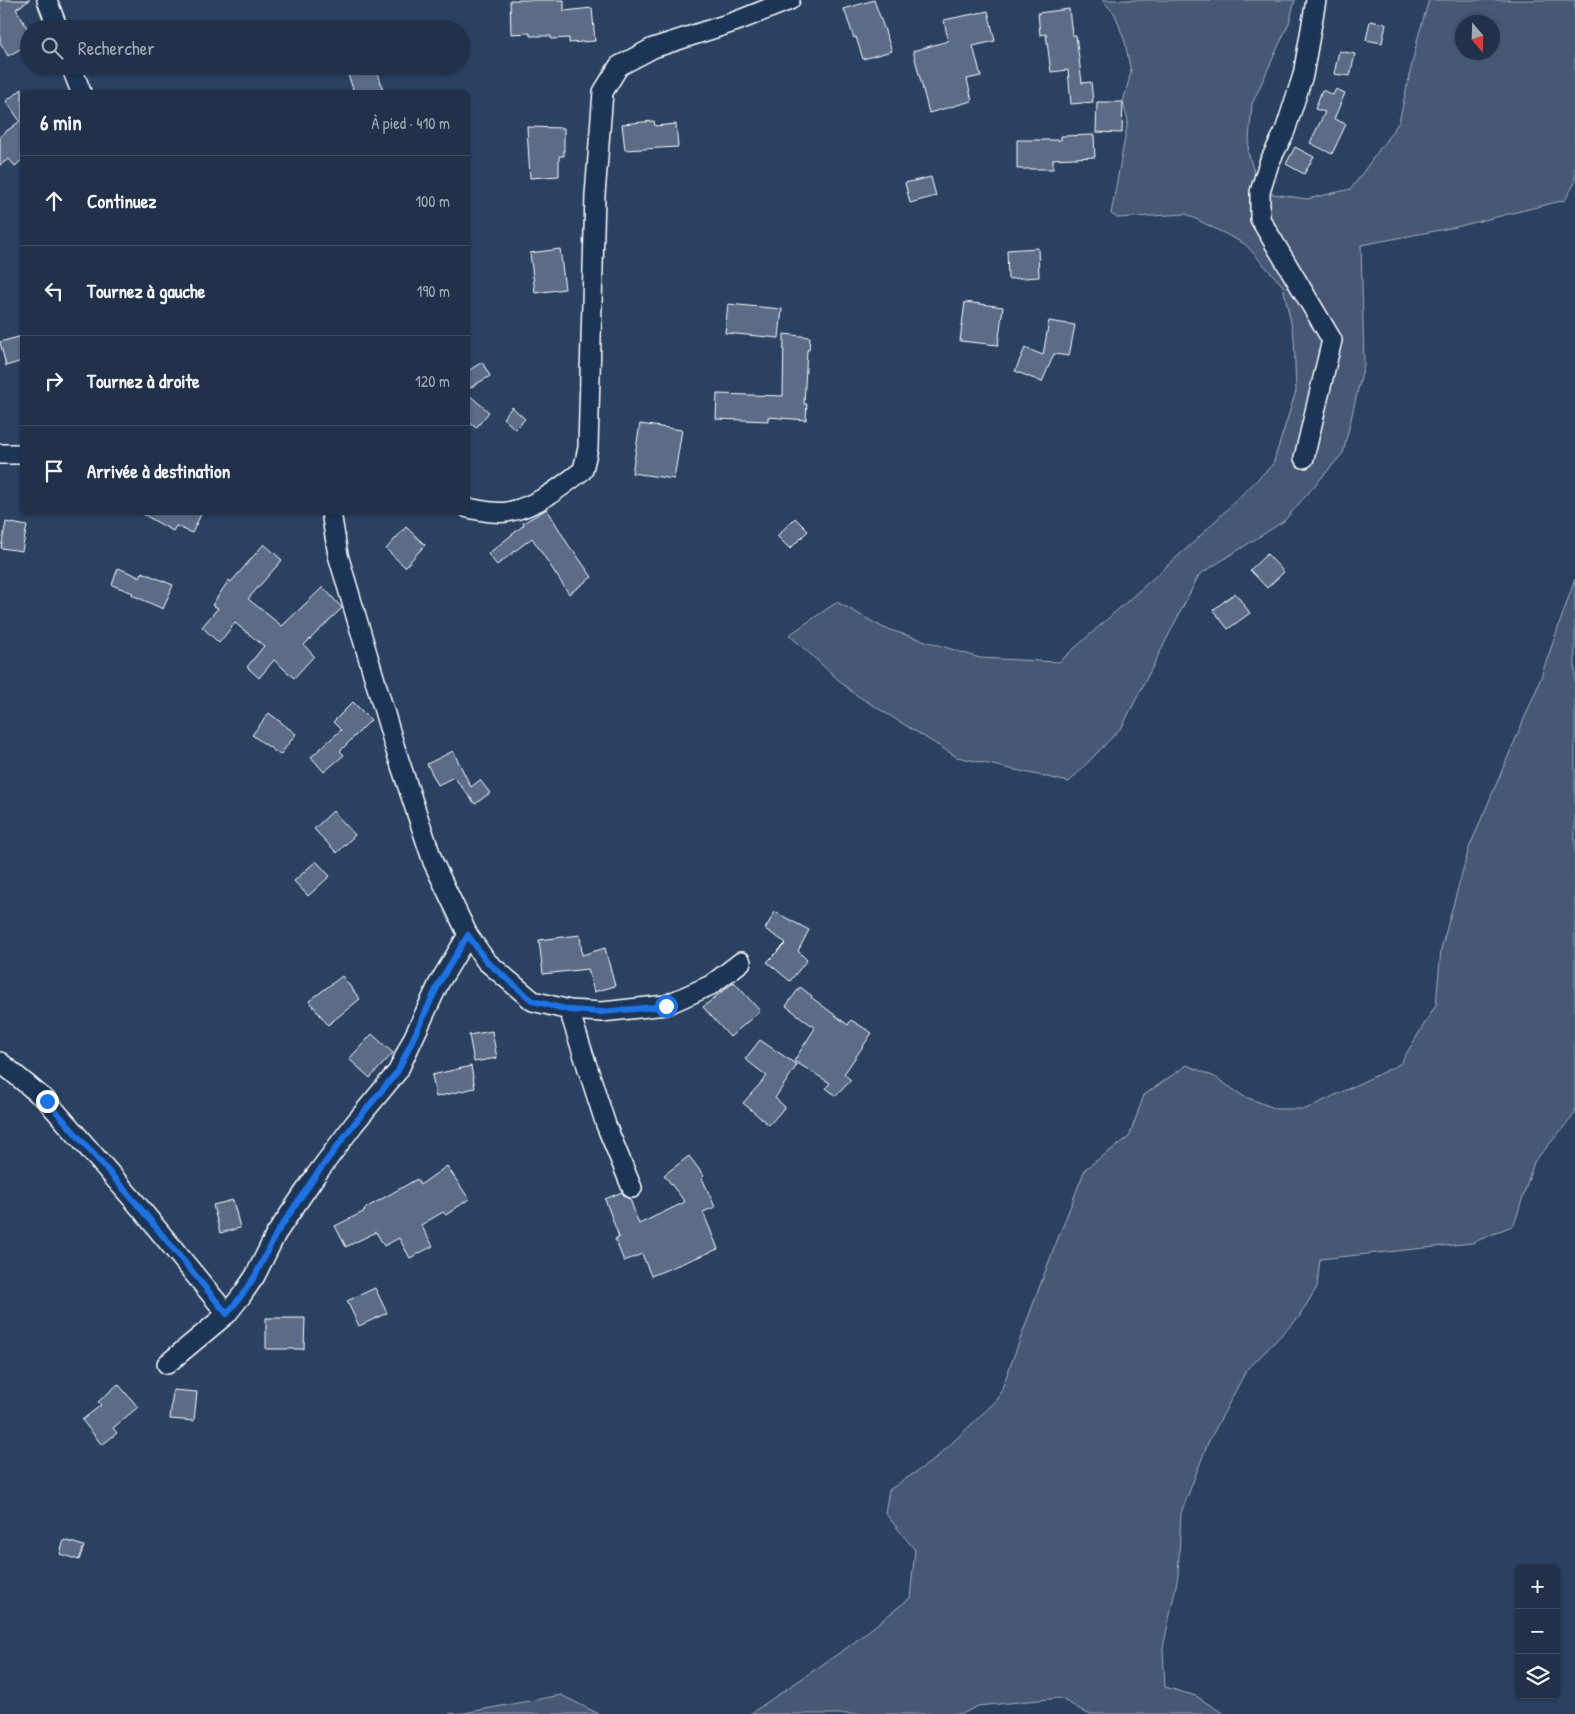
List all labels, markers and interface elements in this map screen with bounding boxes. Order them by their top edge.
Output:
north arrow [1455,15,1500,60]
search box [20,20,470,75]
icon: search [38,34,66,62]
text: Rechercher [78,35,155,61]
text: 6 min [40,108,82,137]
text: À pied · 410 m [371,112,450,134]
icon: ahead [40,187,68,215]
text: Continuez [87,188,156,214]
text: 100 m [415,190,450,212]
icon: left [40,277,68,305]
text: Tournez à gauche [87,278,205,304]
text: 190 m [417,280,450,302]
icon: right [40,367,68,395]
text: Tournez à droite [87,368,200,394]
text: 120 m [415,370,450,392]
icon: arrive [40,457,68,485]
text: Arrivée à destination [87,458,230,484]
route start [655,995,678,1018]
route end [36,1090,59,1113]
map controls [1515,1564,1560,1699]
button: + [1515,1564,1560,1609]
button: − [1515,1609,1560,1654]
button: layers [1515,1654,1560,1699]

